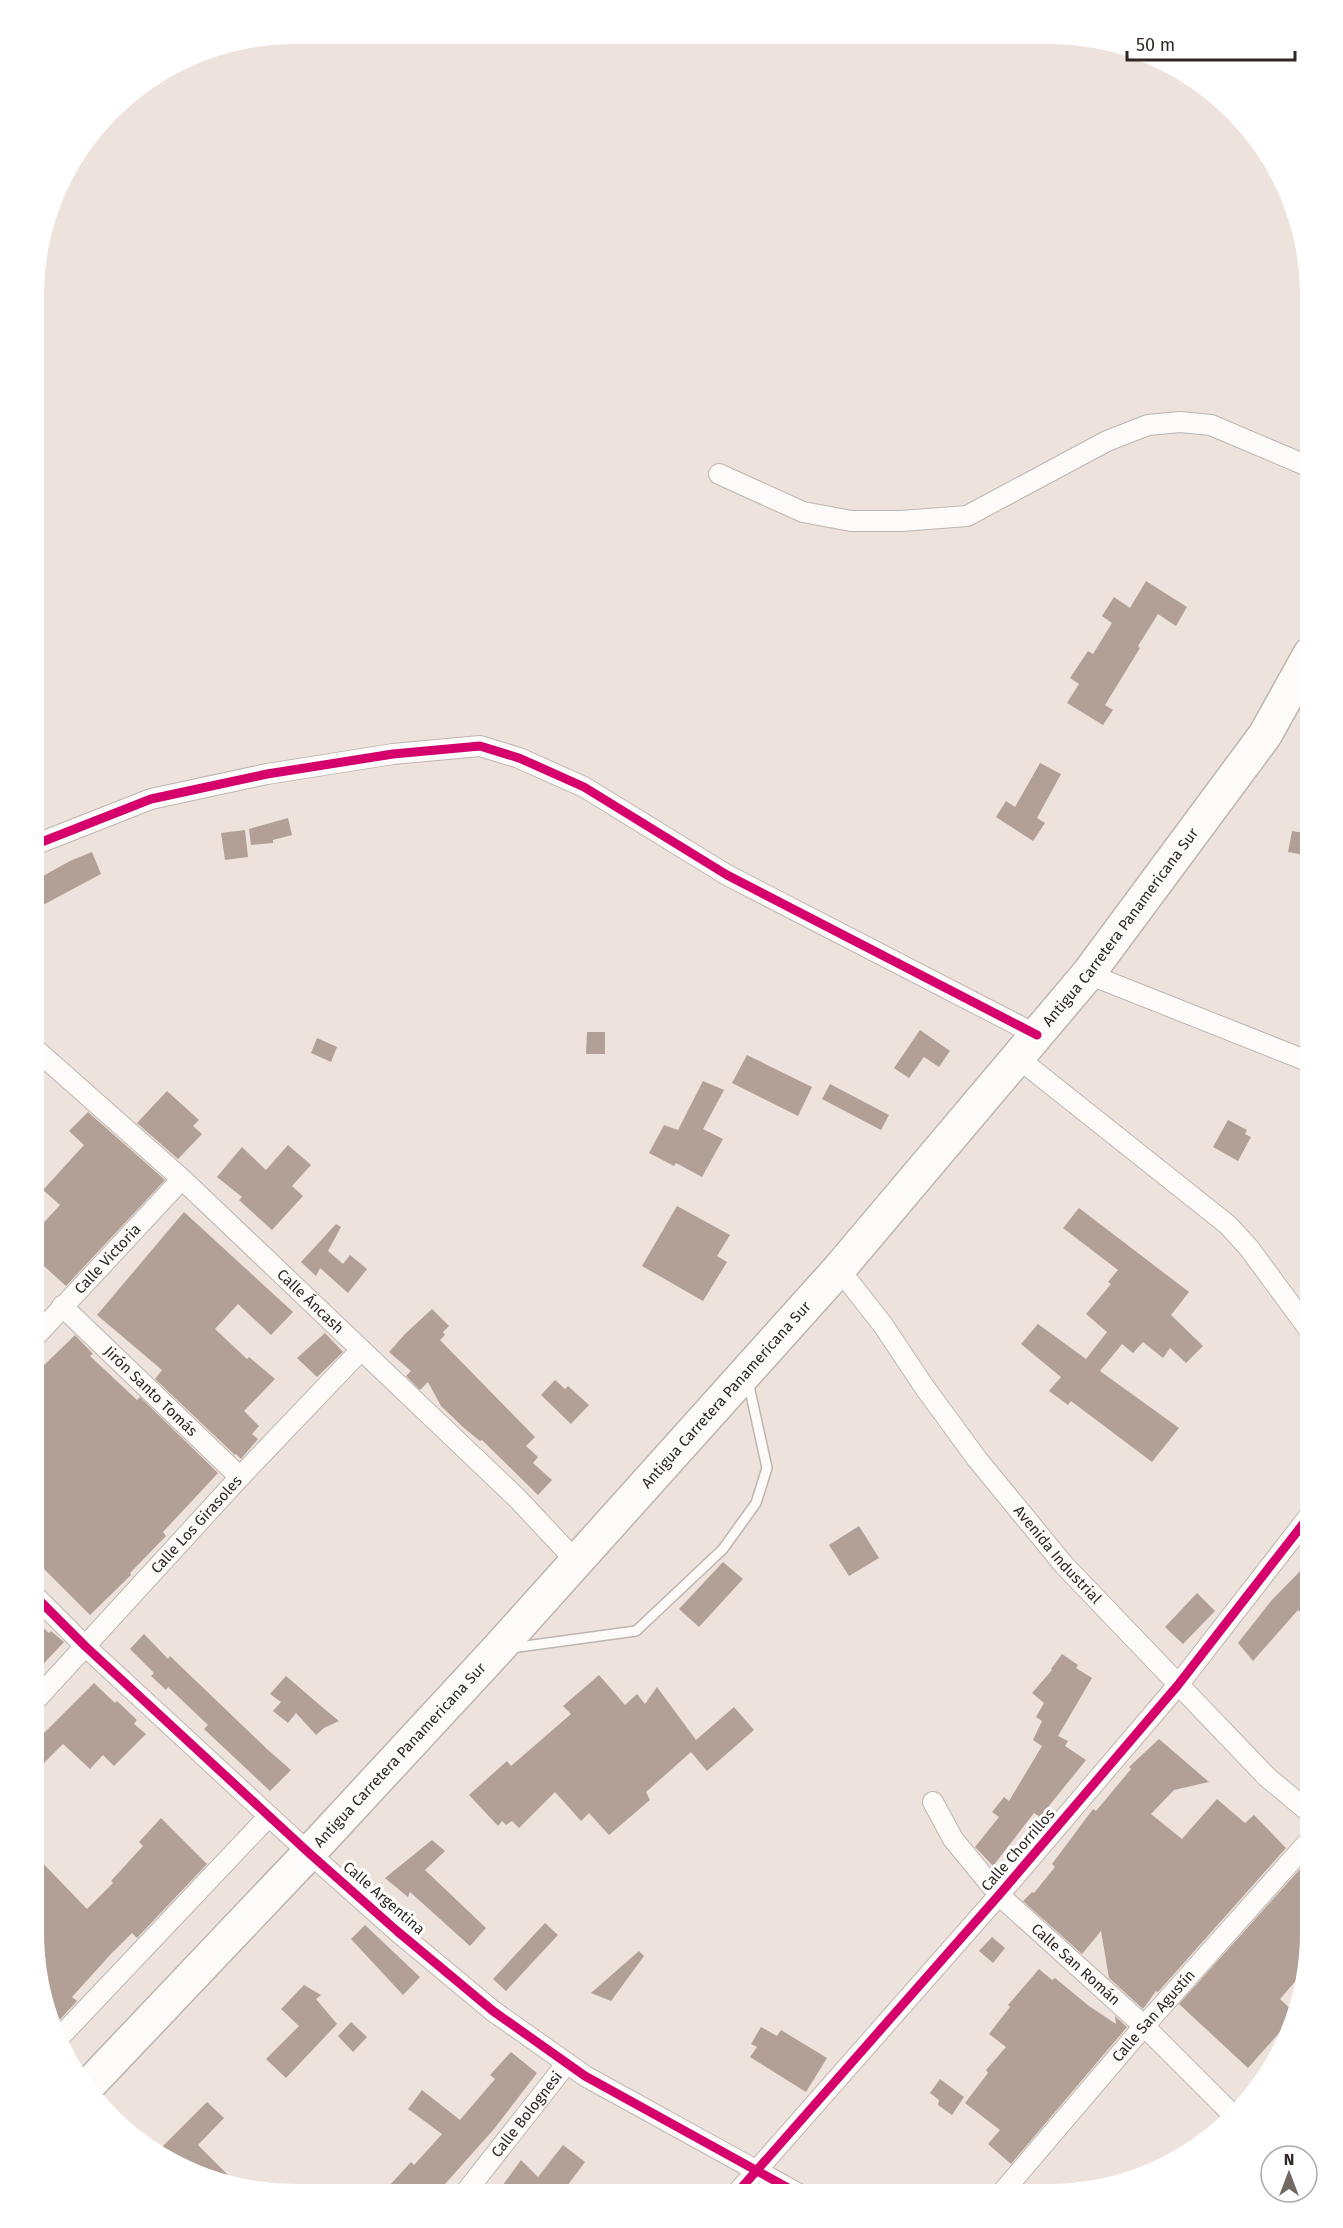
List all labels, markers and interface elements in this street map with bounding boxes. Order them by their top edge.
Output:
scale bar [1127,24,1295,62]
text: 50 m [1136,34,1175,56]
street label: Antigua Carretera Panamericana Sur [1039,824,1202,1030]
street label: Calle Victoria [71,1220,145,1298]
street label: Calle Áncash [273,1265,348,1337]
street label: Antigua Carretera Panamericana Sur [637,1297,815,1492]
street label: Jirón Santo Tomás [100,1342,201,1440]
street label: Calle Los Girasoles [147,1472,246,1577]
street label: Avenida Industrial [1010,1502,1105,1608]
street label: Antigua Carretera Panamericana Sur [310,1659,490,1851]
street label: Calle Chorrillos [977,1805,1059,1895]
street label: Calle Argentina [339,1858,429,1938]
street label: Calle San Román [1028,1920,1124,2009]
street label: Calle San Agustín [1108,1966,1199,2066]
street label: Calle Bolognesi [487,2068,566,2161]
north arrow [1259,2144,1319,2204]
text: N [1284,2150,1294,2169]

